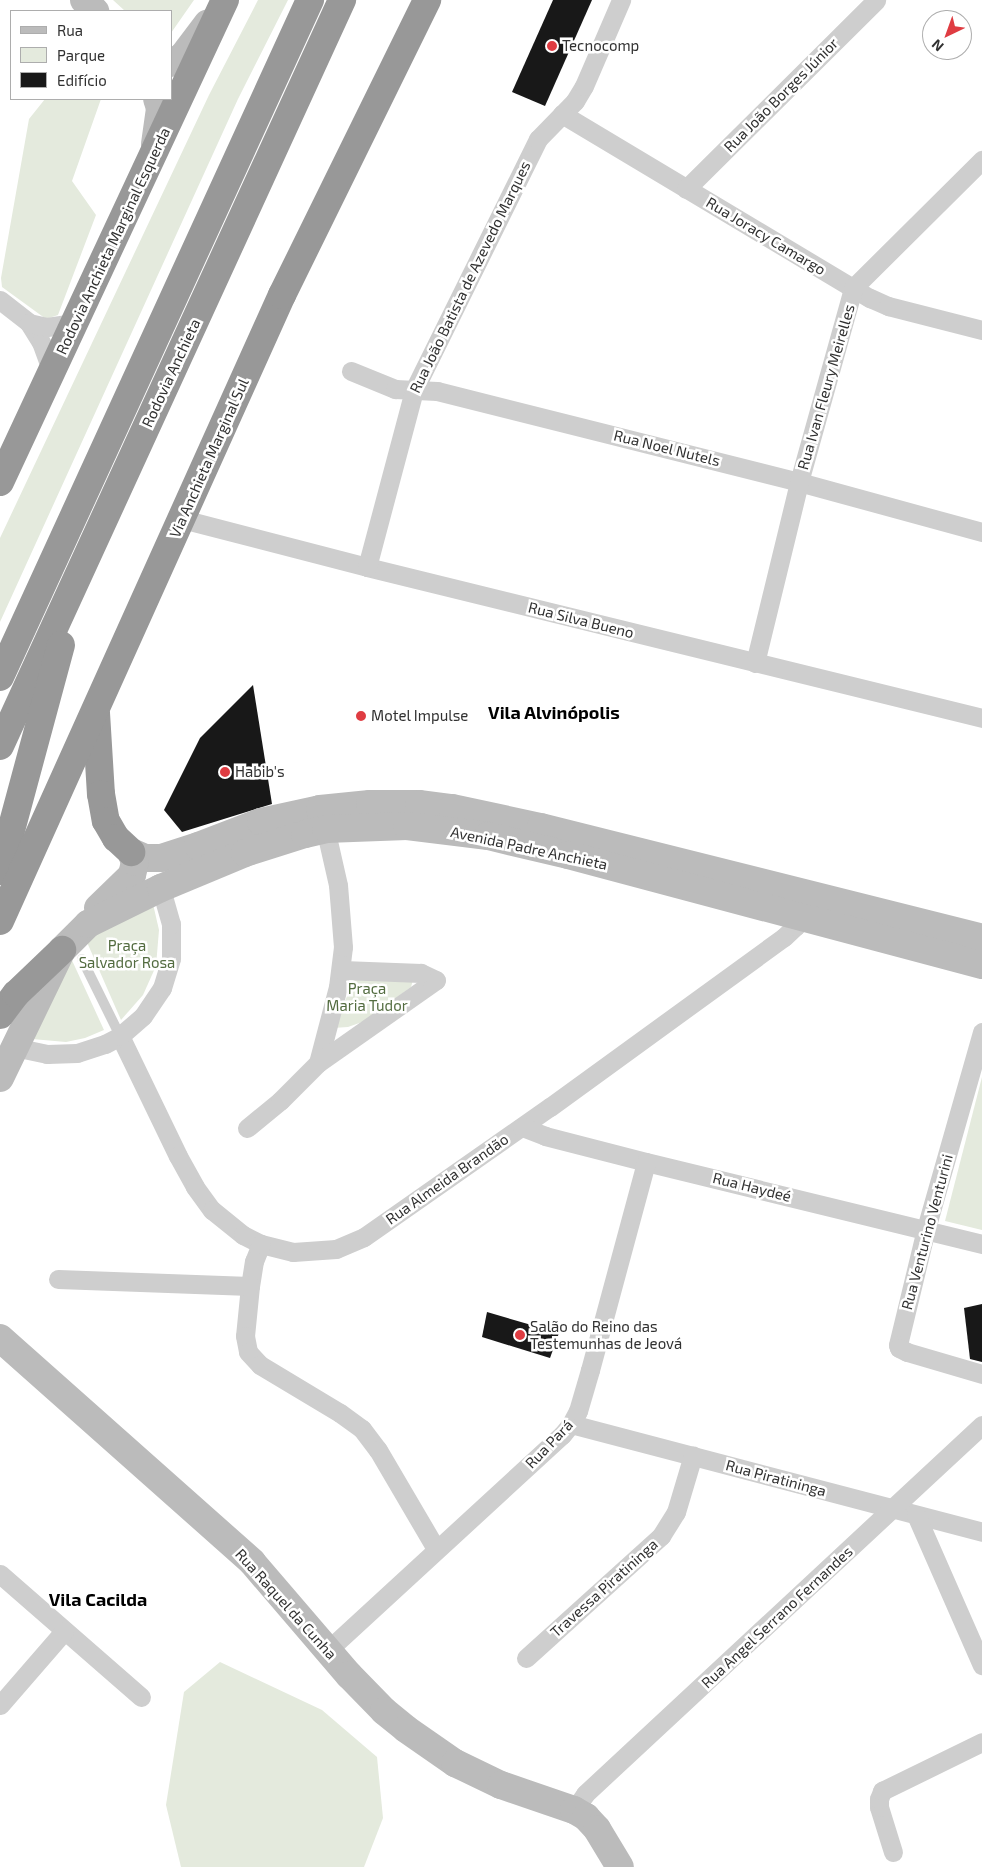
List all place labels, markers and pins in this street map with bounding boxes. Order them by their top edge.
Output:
place label: Tecnocomp [562,37,639,55]
marker: Tecnocomp [546,40,558,52]
place label: Motel Impulse [371,707,469,725]
marker: Motel Impulse [355,710,367,722]
place label: Habib's [235,763,285,781]
marker: Habib's [219,766,231,778]
place label: Salão do Reino das Testemunhas de Jeová [530,1317,682,1352]
marker: Salão do Reino das Testemunhas de Jeová [514,1329,526,1341]

